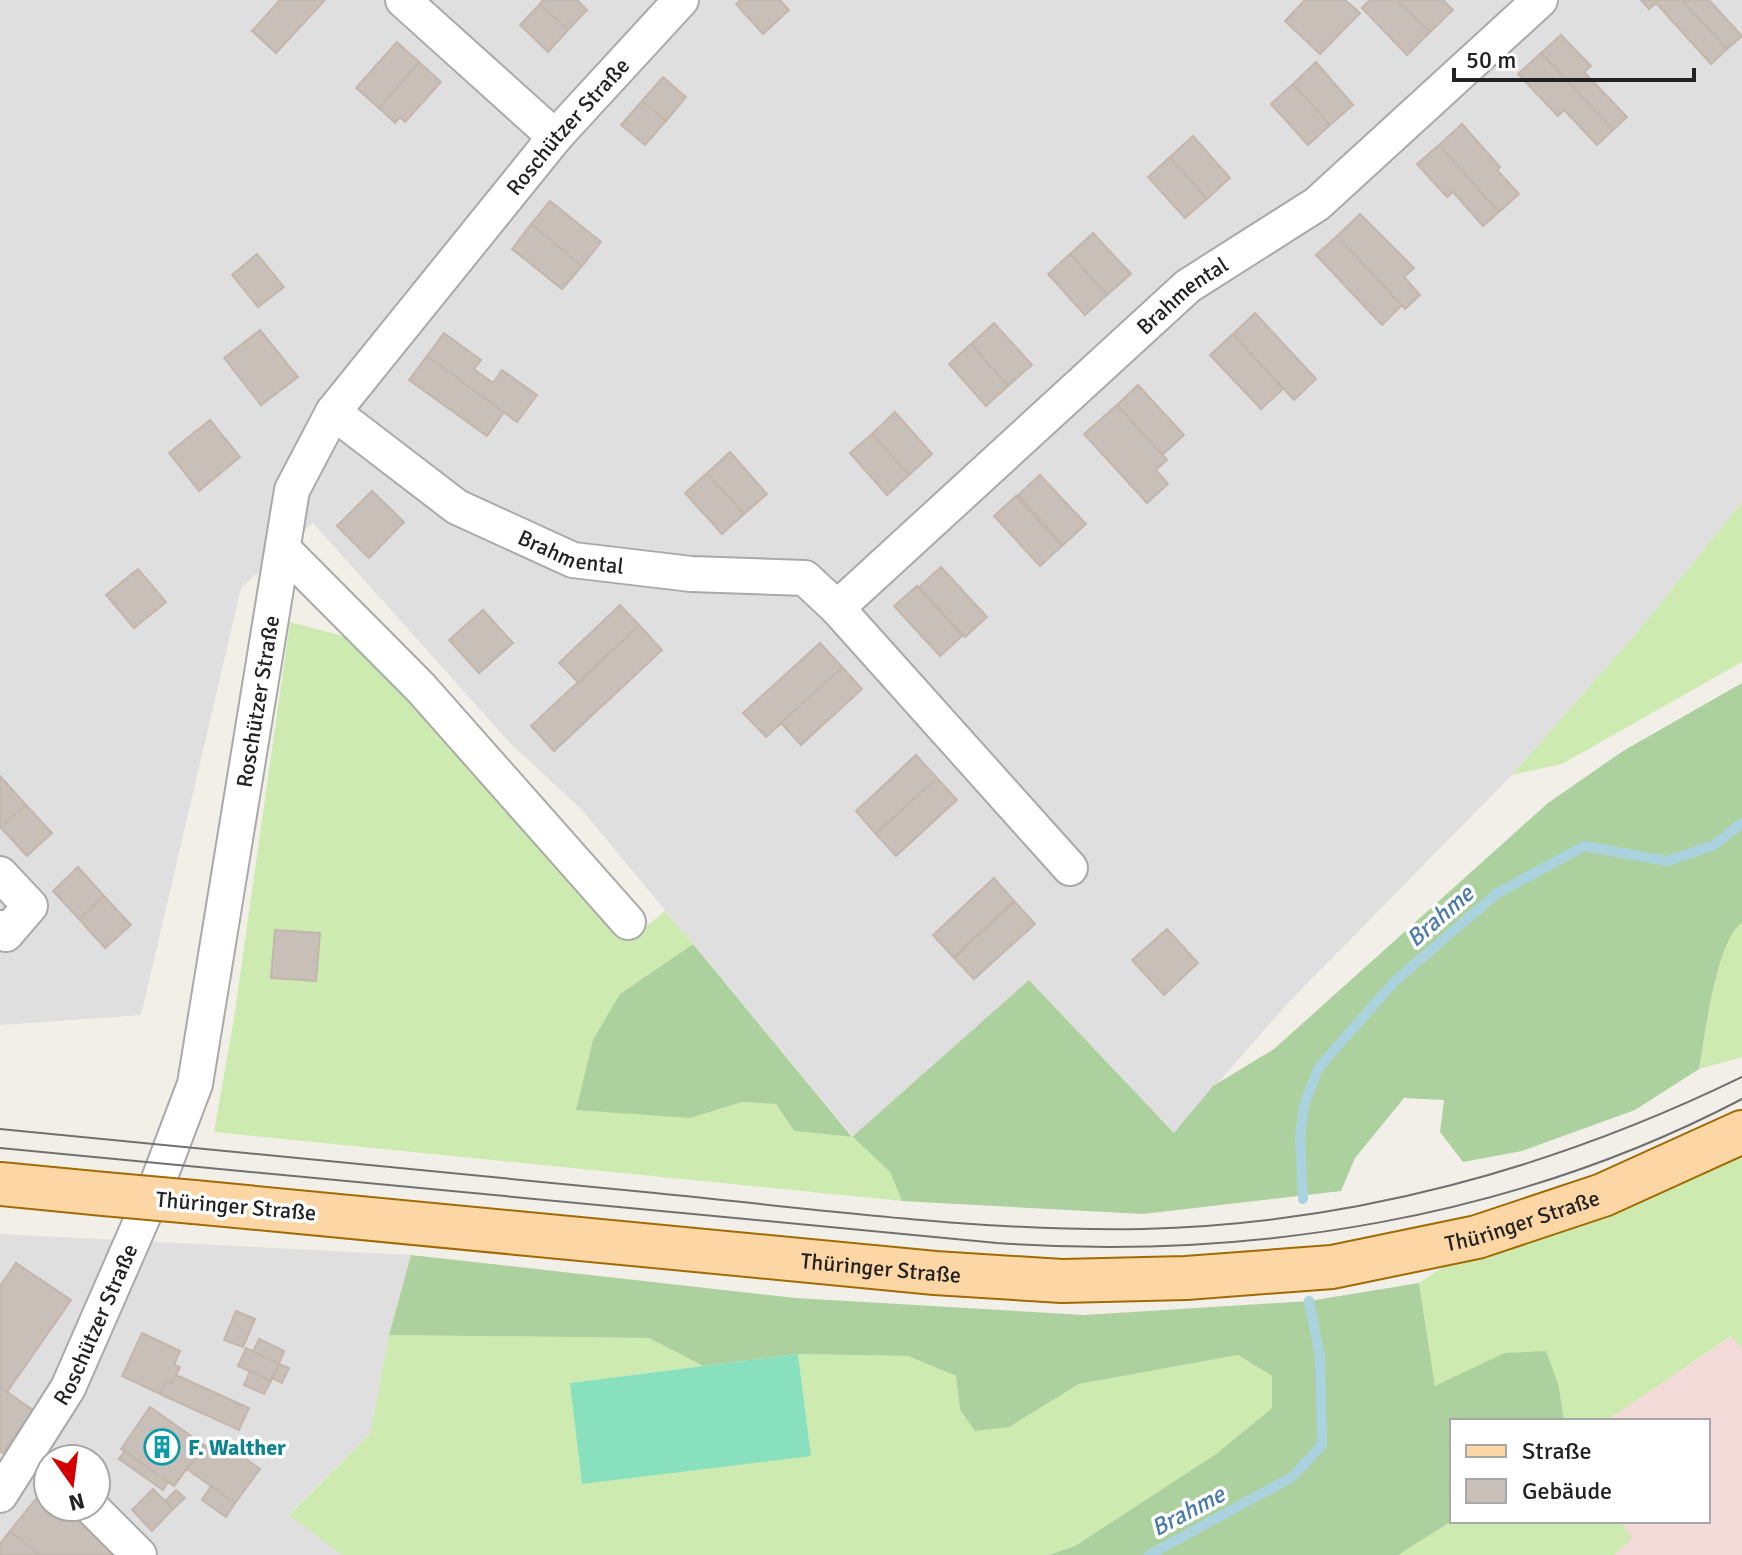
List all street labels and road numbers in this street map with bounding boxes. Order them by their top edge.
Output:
street label: Roschützer Straße [500,52,635,200]
street label: Brahmental [1131,251,1233,340]
street label: Brahmental [514,523,625,579]
street label: Roschützer Straße [230,613,285,789]
street label: Thüringer Straße [1442,1184,1603,1257]
street label: Thüringer Straße [155,1186,317,1226]
street label: Roschützer Straße [47,1240,143,1410]
street label: Thüringer Straße [800,1247,962,1288]

